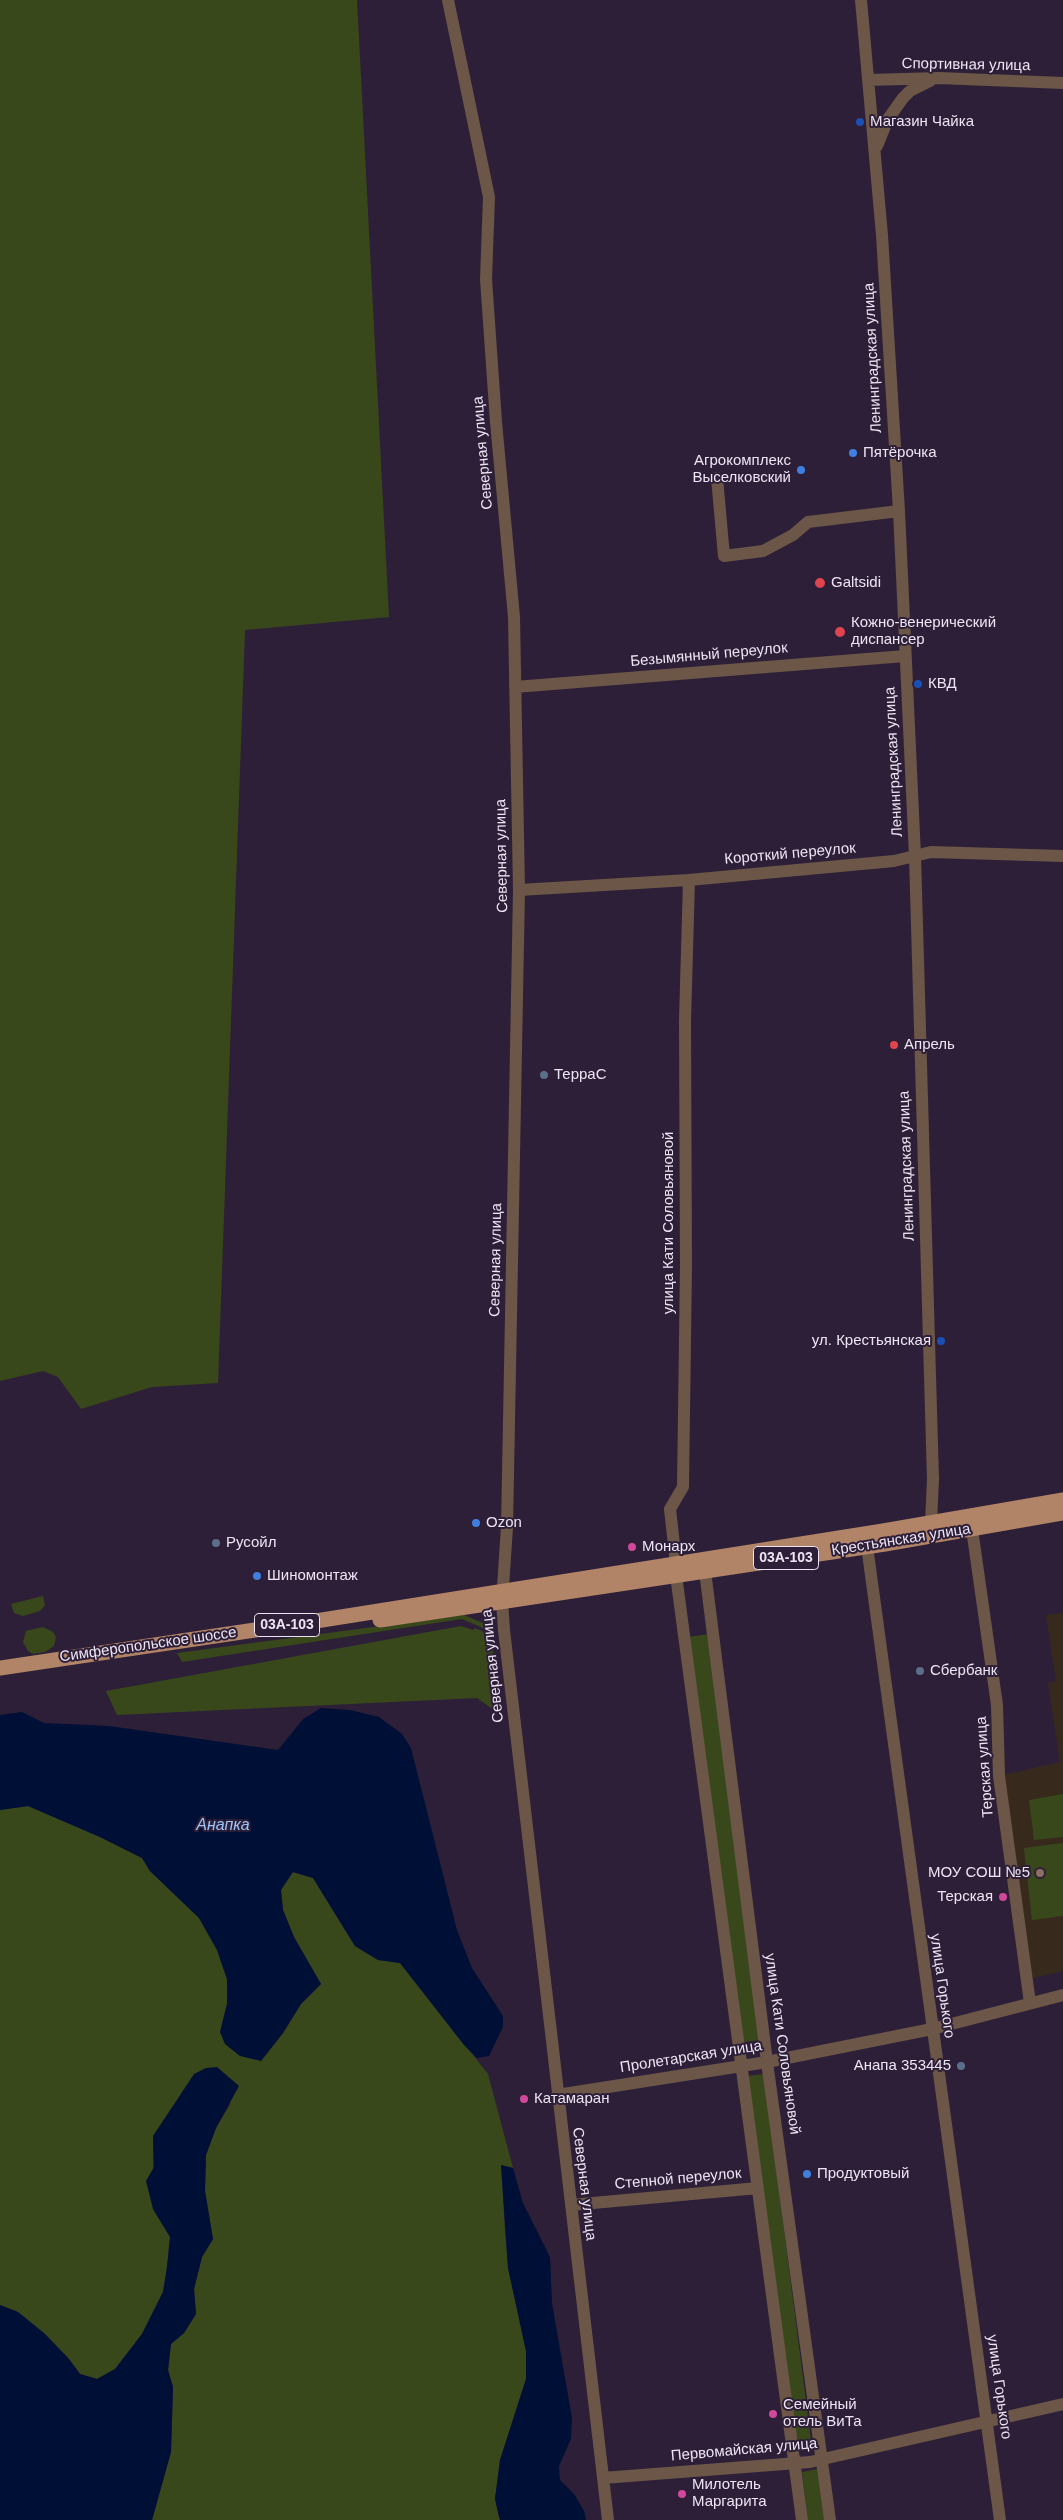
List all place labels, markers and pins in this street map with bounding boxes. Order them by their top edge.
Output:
place label: Магазин Чайка [870,113,974,131]
marker: Магазин Чайка [854,116,866,128]
place label: Пятёрочка [863,444,937,462]
marker: Пятёрочка [847,447,859,459]
place label: Агрокомплекс Выселковский [692,452,791,487]
marker: Агрокомплекс Выселковский [795,464,807,476]
place label: Galtsidi [831,574,881,592]
marker: Galtsidi [813,576,827,590]
place label: Кожно-венерический диспансер [851,614,996,649]
marker: Кожно-венерический диспансер [833,625,847,639]
place label: КВД [928,675,957,693]
marker: КВД [912,678,924,690]
place label: Апрель [904,1036,955,1054]
marker: Апрель [888,1039,900,1051]
place label: ТерраС [554,1066,607,1084]
marker: ТерраС [538,1069,550,1081]
place label: ул. Крестьянская [812,1332,931,1350]
marker: ул. Крестьянская [935,1335,947,1347]
place label: Ozon [486,1514,522,1532]
marker: Ozon [470,1517,482,1529]
place label: Русойл [226,1534,276,1552]
marker: Русойл [210,1537,222,1549]
place label: Монарх [642,1538,695,1556]
marker: Монарх [626,1541,638,1553]
place label: Шиномонтаж [267,1567,358,1585]
marker: Шиномонтаж [251,1570,263,1582]
place label: Сбербанк [930,1662,997,1680]
marker: Сбербанк [914,1665,926,1677]
place label: МОУ СОШ №5 [928,1864,1030,1882]
marker: МОУ СОШ №5 [1034,1867,1046,1879]
place label: Терская [937,1888,993,1906]
marker: Терская [997,1891,1009,1903]
place label: Анапа 353445 [854,2057,951,2075]
marker: Анапа 353445 [955,2060,967,2072]
place label: Катамаран [534,2090,609,2108]
marker: Катамаран [518,2093,530,2105]
place label: Продуктовый [817,2165,909,2183]
marker: Продуктовый [801,2168,813,2180]
place label: Семейный отель ВиТа [783,2396,862,2431]
marker: Семейный отель ВиТа [767,2408,779,2420]
place label: Милотель Маргарита [692,2476,767,2511]
marker: Милотель Маргарита [676,2488,688,2500]

